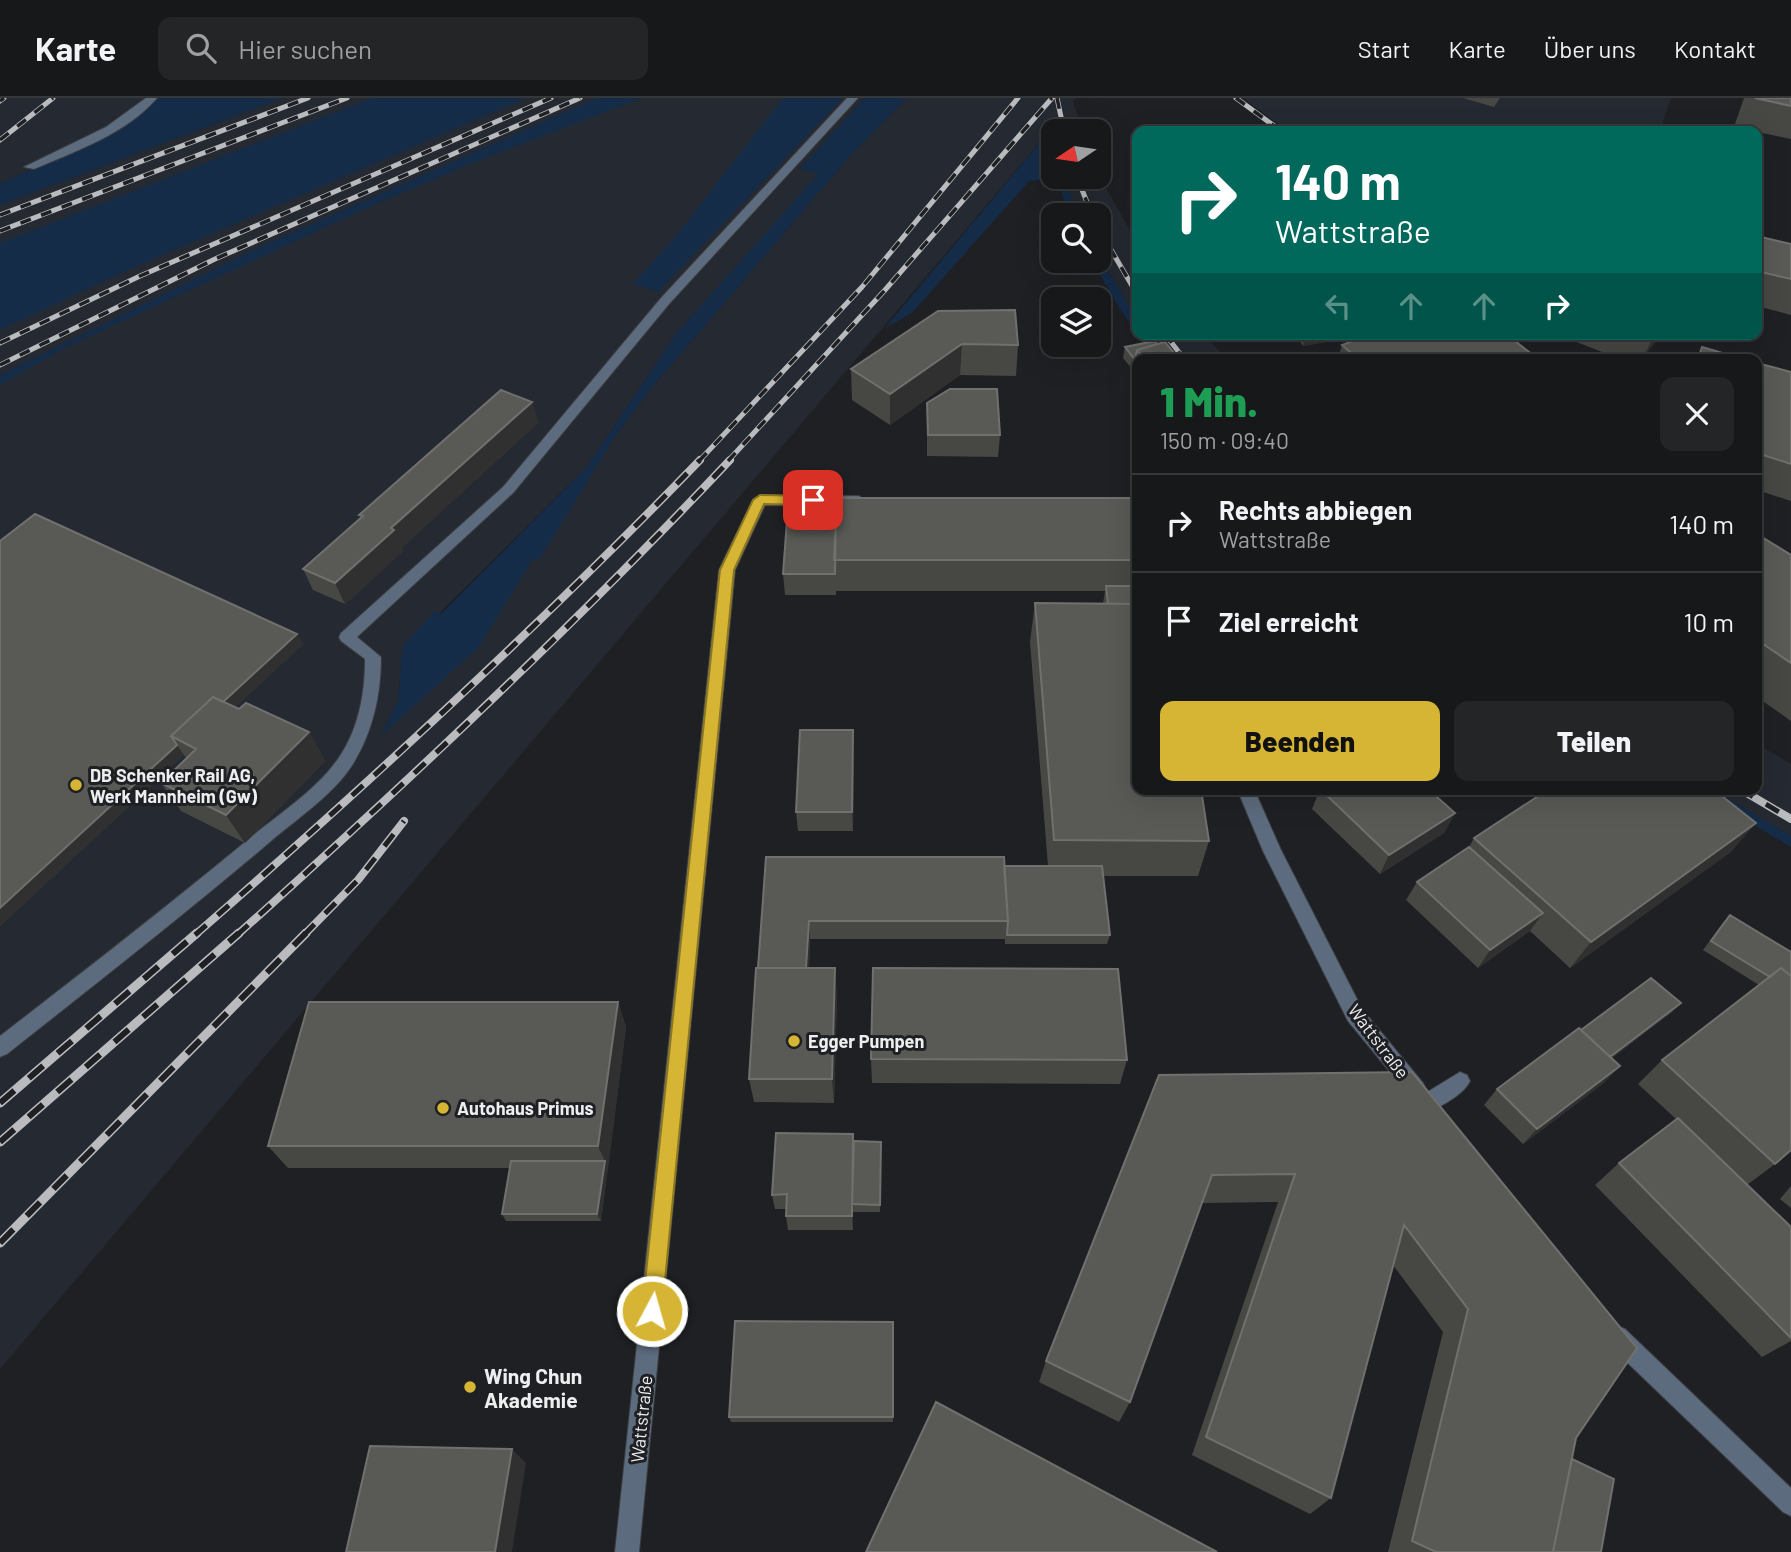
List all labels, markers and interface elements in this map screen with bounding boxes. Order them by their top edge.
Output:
search box [158,17,648,80]
text: Karte [35,28,116,68]
icon: search [182,29,220,67]
text: Hier suchen [238,33,372,64]
text: Start [1358,34,1411,63]
text: Karte [1449,34,1506,63]
text: Über uns [1544,34,1636,63]
text: Kontakt [1674,34,1756,63]
north arrow [1041,119,1111,189]
map controls [1041,119,1111,357]
text: 140 m [1275,151,1401,210]
icon: right [1160,154,1251,245]
button: search [1041,203,1111,273]
text: Wattstraße [1275,211,1431,249]
button: layers [1041,287,1111,357]
icon: left [1319,287,1357,325]
icon: ahead [1392,287,1430,325]
icon: ahead [1465,287,1503,325]
icon: right [1538,287,1576,325]
text: 1 Min. [1160,375,1258,425]
button: close [1660,377,1734,451]
text: 150 m · 09:40 [1160,426,1289,454]
pin [783,470,843,530]
icon: arrive [794,481,832,519]
text: Rechts abbiegen [1219,494,1412,525]
icon: right [1160,504,1198,542]
text: 140 m [1669,508,1734,539]
text: Wattstraße [1219,525,1331,553]
icon: arrive [1160,602,1198,640]
text: Ziel erreicht [1219,606,1359,637]
text: 10 m [1684,606,1734,637]
button: Beenden [1160,701,1440,781]
button: Teilen [1454,701,1734,781]
place label: DB Schenker Rail AG, Werk Mannheim (Gw) [90,764,258,807]
marker: DB Schenker Rail AG, Werk Mannheim (Gw) [68,777,84,793]
street label: Wattstraße [1344,999,1414,1083]
place label: Egger Pumpen [808,1030,924,1052]
marker: Egger Pumpen [786,1033,802,1049]
place label: Autohaus Primus [457,1097,594,1119]
marker: Autohaus Primus [435,1100,451,1116]
position arrow [615,1274,689,1348]
place label: Wing Chun Akademie [484,1363,582,1412]
street label: Wattstraße [625,1374,657,1464]
marker: Wing Chun Akademie [462,1379,478,1395]

